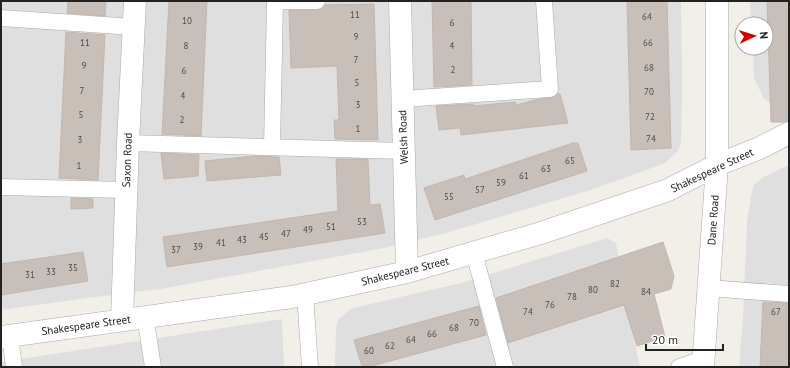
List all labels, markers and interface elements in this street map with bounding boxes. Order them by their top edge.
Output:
house number: 11 [350,9,360,20]
house number: 64 [642,11,652,22]
house number: 10 [182,15,192,26]
north arrow [734,16,774,56]
house number: 6 [450,17,455,28]
house number: 9 [354,31,359,42]
text: N [757,31,771,39]
house number: 11 [80,37,90,48]
house number: 66 [643,37,653,48]
house number: 8 [184,40,189,51]
house number: 4 [450,40,455,51]
house number: 7 [354,54,359,65]
house number: 9 [82,60,87,71]
house number: 68 [644,62,654,73]
house number: 2 [451,64,456,75]
house number: 6 [182,65,187,76]
house number: 5 [355,77,360,88]
house number: 7 [80,85,85,96]
house number: 70 [644,86,654,97]
house number: 4 [181,90,186,101]
house number: 3 [356,99,361,110]
house number: 5 [79,109,84,120]
street label: Welsh Road [395,110,411,164]
house number: 72 [645,111,655,122]
house number: 2 [180,114,185,125]
house number: 1 [356,123,361,134]
street label: Saxon Road [119,132,135,188]
house number: 74 [646,133,656,144]
house number: 3 [78,134,83,145]
street label: Shakespeare Street [668,145,756,195]
house number: 65 [565,155,575,166]
house number: 1 [77,160,82,171]
house number: 63 [541,163,551,174]
house number: 61 [519,170,529,181]
house number: 59 [496,177,506,188]
house number: 57 [475,184,485,195]
house number: 55 [444,191,454,202]
street label: Dane Road [704,194,722,246]
house number: 53 [357,216,367,227]
house number: 51 [326,221,336,232]
house number: 49 [303,224,313,235]
house number: 47 [281,228,291,239]
house number: 45 [259,231,269,242]
house number: 43 [237,234,247,245]
house number: 41 [216,237,226,248]
house number: 39 [193,241,203,252]
house number: 37 [171,244,181,255]
street label: Shakespeare Street [360,253,451,289]
house number: 35 [68,262,78,273]
house number: 33 [46,266,56,277]
house number: 31 [25,269,35,280]
house number: 82 [610,278,620,289]
house number: 80 [588,284,598,295]
house number: 84 [641,286,651,297]
house number: 78 [567,291,577,302]
house number: 76 [545,299,555,310]
house number: 74 [523,306,533,317]
house number: 67 [771,306,781,317]
street label: Shakespeare Street [40,312,132,338]
house number: 70 [469,317,479,328]
house number: 68 [449,322,459,333]
scale bar [646,326,723,352]
house number: 66 [427,328,437,339]
text: 20 m [652,332,678,347]
house number: 64 [406,334,416,345]
house number: 62 [385,340,395,351]
house number: 60 [364,345,374,356]

